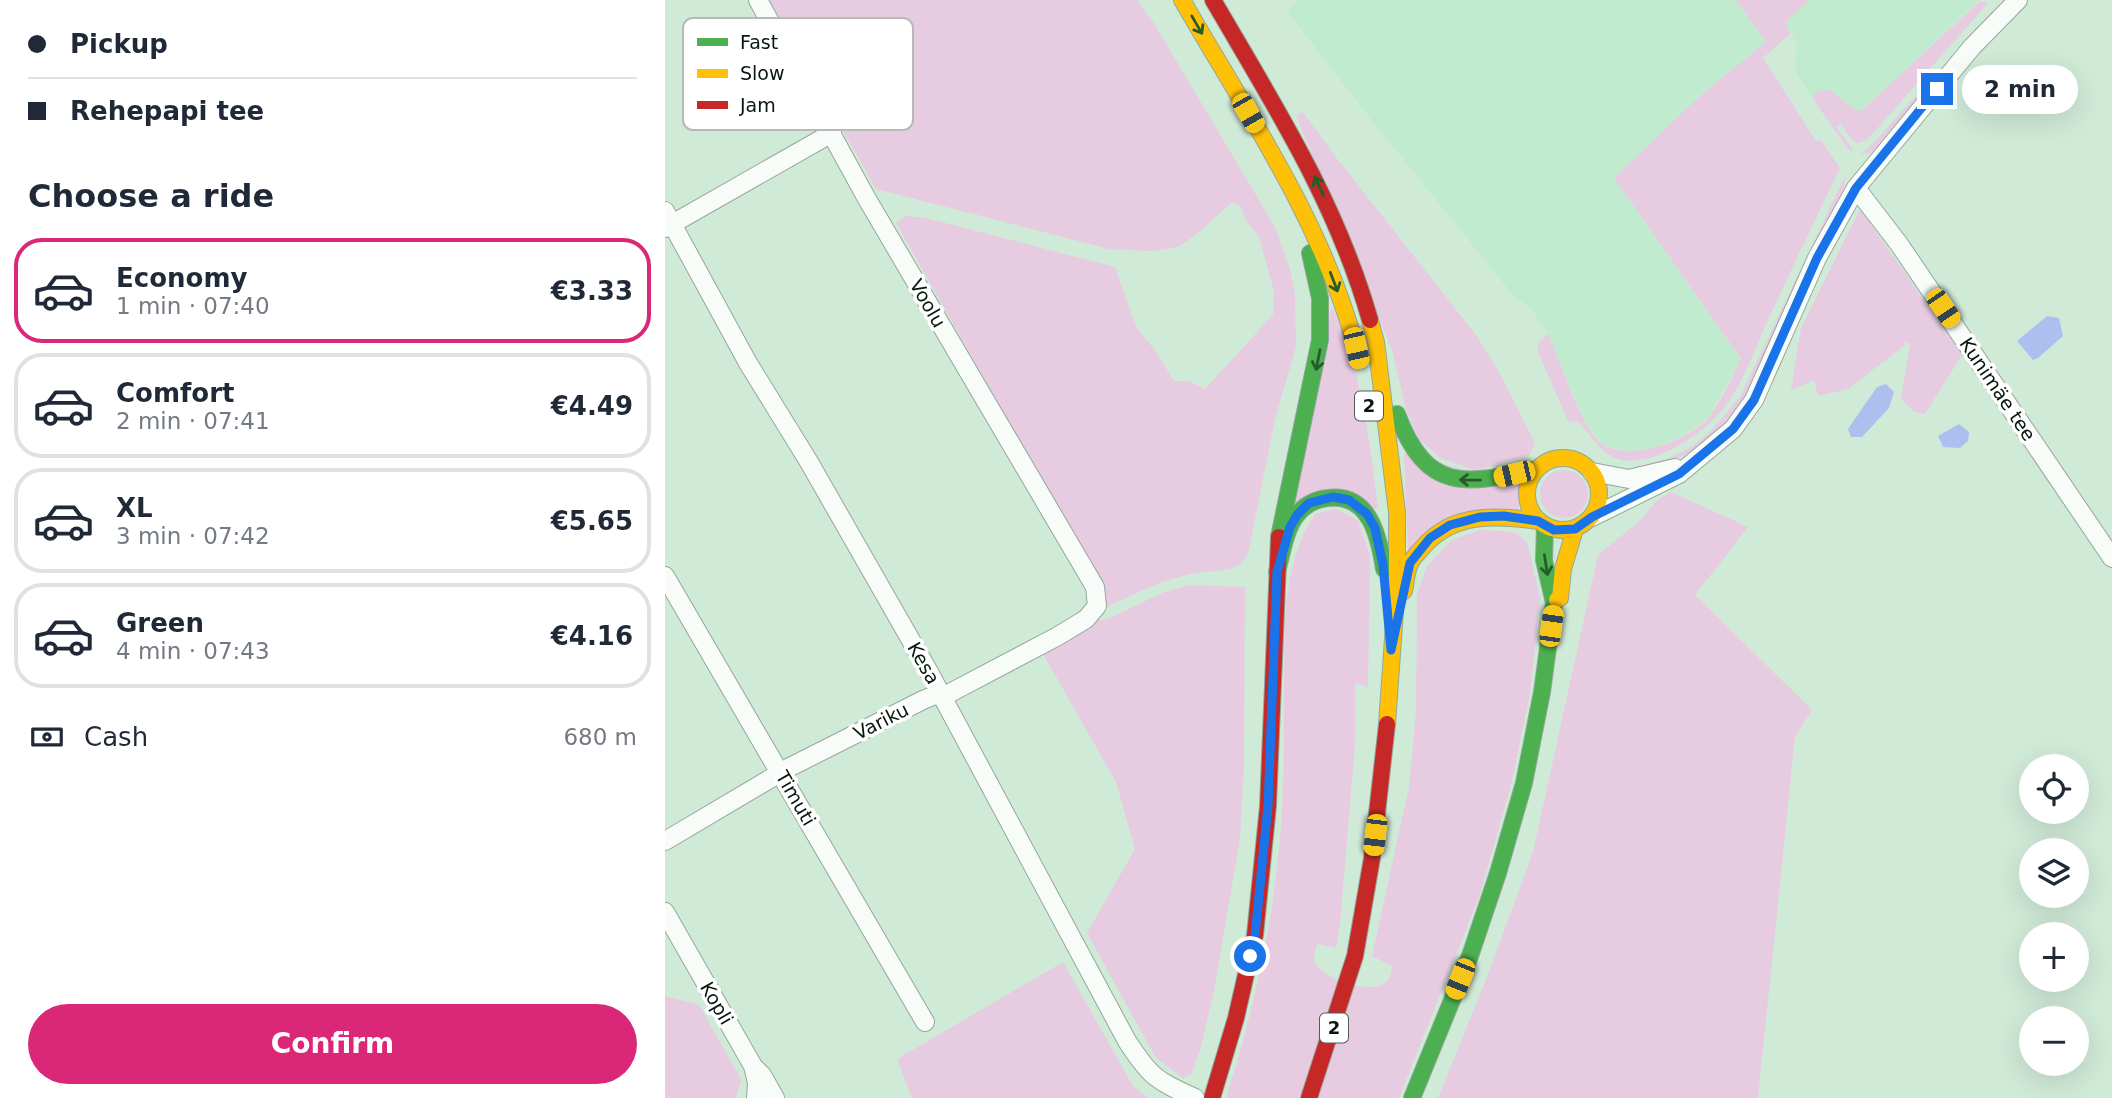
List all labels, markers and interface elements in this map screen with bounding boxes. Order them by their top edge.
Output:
one-way arrow [1190,15,1204,35]
legend [683,18,913,130]
text: Pickup [70,29,168,59]
text: Fast [740,31,778,53]
text: Slow [740,62,785,84]
callout: 2 min [1961,64,2077,114]
route end [1921,73,1953,105]
text: 2 min [1984,76,2056,102]
car [1229,90,1268,136]
text: Jam [739,94,776,116]
text: Rehepapi tee [70,96,264,126]
one-way arrow [1312,176,1325,197]
text: Choose a ride [28,177,274,215]
icon: car [32,259,95,322]
text: Economy [116,263,247,293]
one-way arrow [1329,270,1341,292]
street label: Voolu [905,275,951,331]
text: €3.33 [551,276,633,306]
car [1923,285,1964,331]
text: 1 min · 07:40 [116,293,270,319]
car [1342,325,1371,371]
street label: Kunimäe tee [1955,333,2041,445]
one-way arrow [1310,348,1324,371]
icon: car [32,374,95,437]
text: Comfort [116,378,234,408]
text: €4.49 [551,391,633,421]
road number: 2 [1355,392,1383,420]
text: 2 min · 07:41 [116,408,270,434]
car [1492,459,1537,489]
one-way arrow [1459,473,1482,486]
icon: car [32,489,95,552]
text: XL [116,493,153,523]
text: €5.65 [551,506,633,536]
text: 3 min · 07:42 [116,523,270,549]
one-way arrow [1540,553,1553,576]
icon: car [32,604,95,667]
car [1538,604,1565,648]
text: Green [116,608,204,638]
text: €4.16 [551,621,633,651]
text: 4 min · 07:43 [116,638,270,664]
street label: Kesa [903,638,945,688]
street label: Variku [850,698,912,744]
icon: cash [28,718,66,756]
text: Cash [84,722,148,752]
text: 680 m [563,724,637,750]
map controls [2019,754,2089,1076]
button: locate [2019,754,2089,824]
street label: Timuti [771,766,820,829]
car [1363,813,1388,857]
button: layers [2019,838,2089,908]
button: + [2019,922,2089,992]
route start [1234,940,1266,972]
car [1443,956,1478,1002]
street label: Kopli [696,978,738,1028]
button: Confirm [28,1004,637,1084]
button: − [2019,1006,2089,1076]
road number: 2 [1320,1014,1348,1042]

